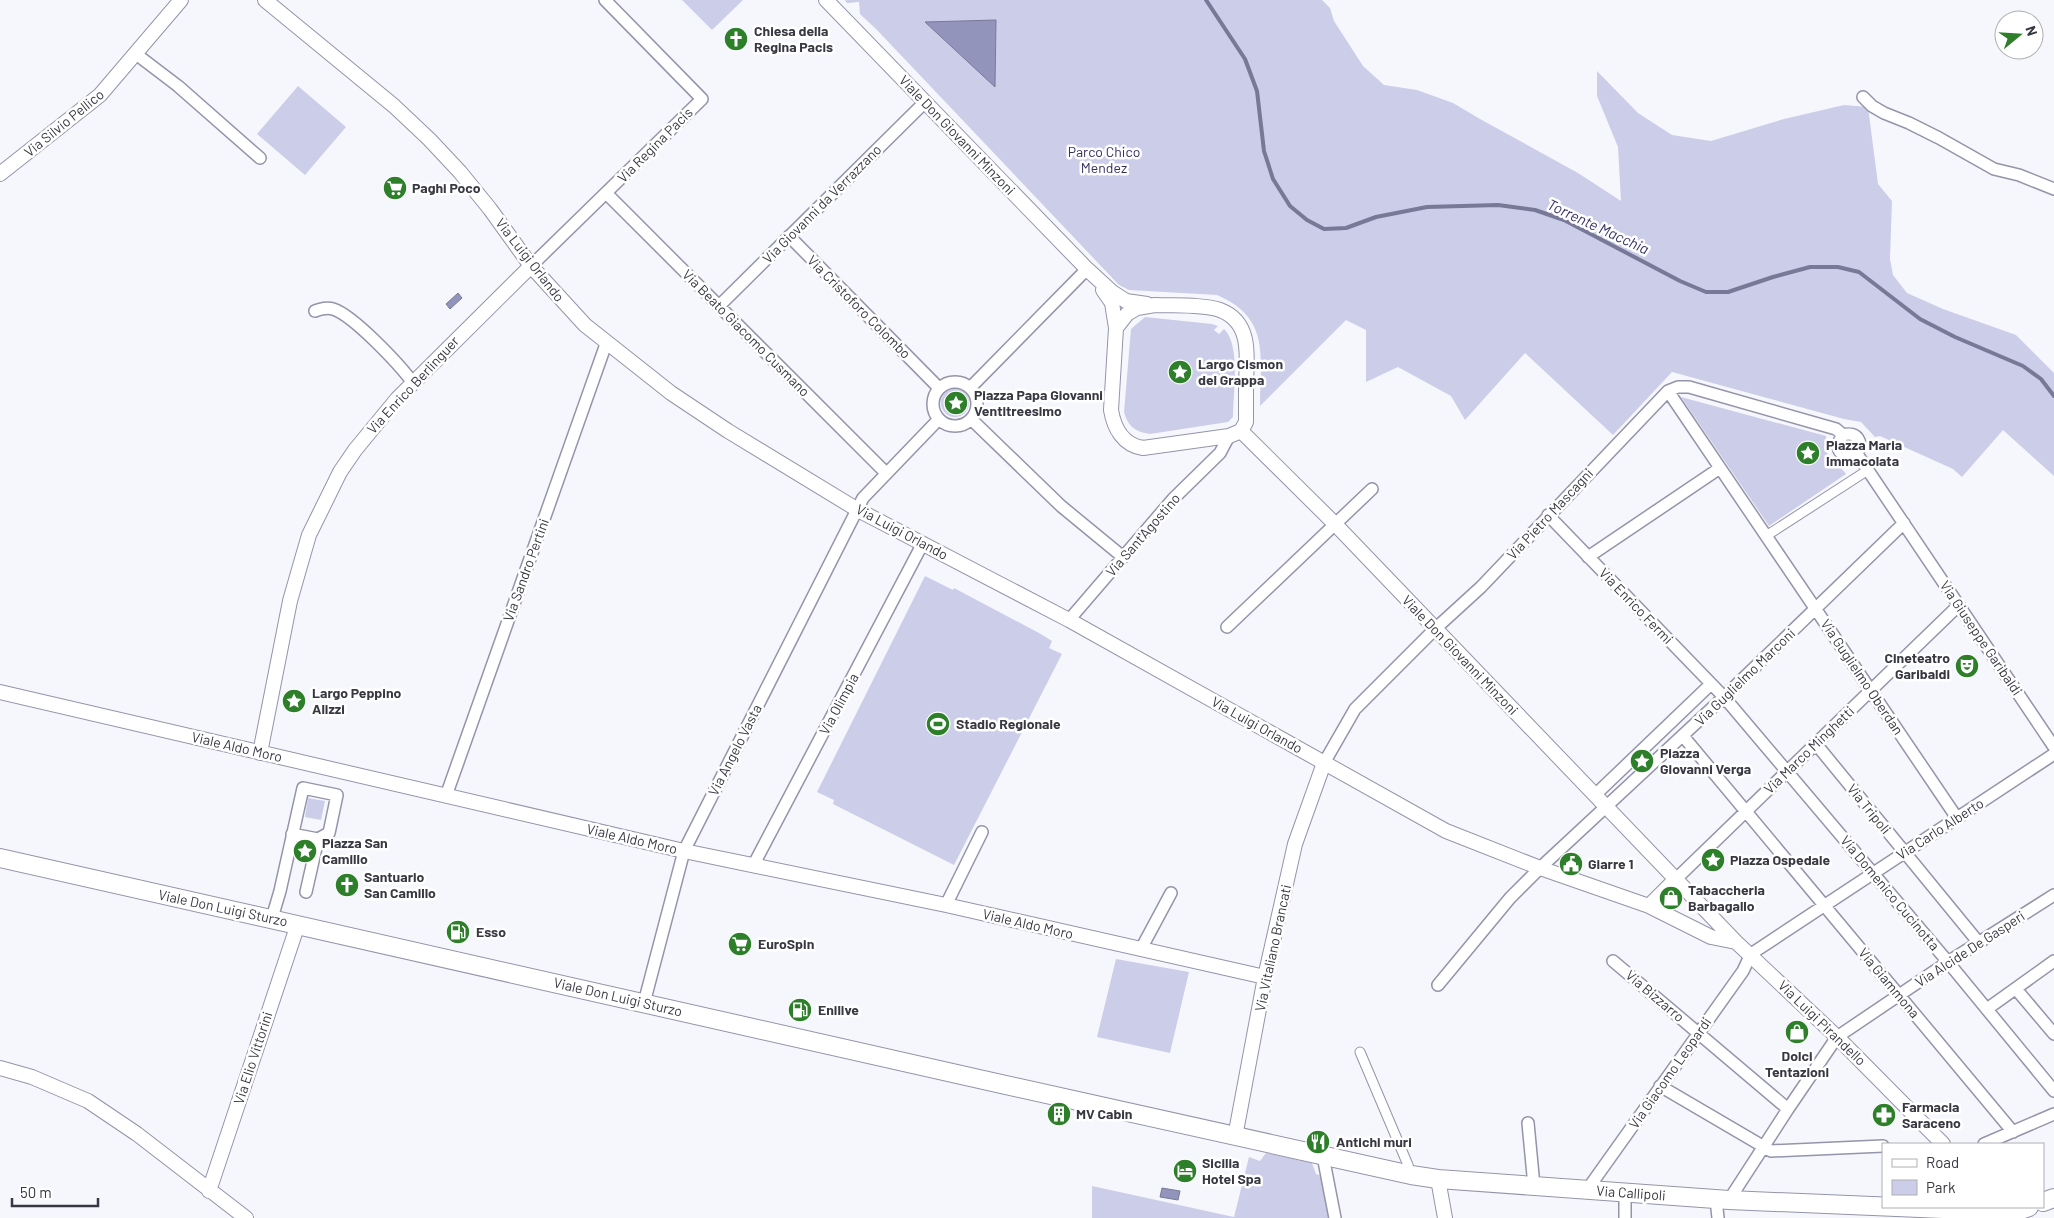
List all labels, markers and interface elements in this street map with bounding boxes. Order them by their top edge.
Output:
north arrow [1994,10,2044,60]
place label: Chiesa della Regina Pacis [754,22,833,55]
text: N [2022,24,2041,38]
church icon: Chiesa della Regina Pacis [723,26,749,52]
street label: Viale Don Giovanni Minzoni [896,71,1019,198]
street label: Via Silvio Pellico [20,85,107,160]
street label: Via Regina Pacis [614,103,696,186]
street label: Via Giovanni da Verrazzano [759,141,885,267]
park label: Parco Chico Mendez [1068,143,1140,176]
supermarket icon: Paghi Poco [382,175,408,201]
place label: Paghi Poco [412,179,481,196]
water label: Torrente Macchia [1545,195,1652,258]
street label: Via Luigi Orlando [492,214,568,305]
street label: Via Cristoforo Colombo [804,251,915,362]
street label: Via Beato Giacomo Cusmano [679,265,814,400]
street label: Via Enrico Berlinguer [363,332,462,437]
place label: Largo Cismon del Grappa [1198,355,1283,388]
place icon: Largo Cismon del Grappa [1167,359,1193,385]
place label: Piazza Papa Giovanni Ventitreesimo [974,386,1103,419]
place icon: Piazza Papa Giovanni Ventitreesimo [943,390,969,416]
place label: Piazza Maria Immacolata [1826,436,1902,469]
place icon: Piazza Maria Immacolata [1795,440,1821,466]
street label: Via Pietro Mascagni [1503,465,1596,563]
street label: Via Sant'Agostino [1102,490,1183,580]
street label: Via Luigi Orlando [853,500,951,563]
street label: Via Sandro Pertini [499,516,552,624]
street label: Via Enrico Fermi [1596,564,1677,647]
street label: Via Giuseppe Garibaldi [1937,577,2026,698]
street label: Viale Don Giovanni Minzoni [1399,591,1522,718]
street label: Via Guglielmo Oberdan [1817,616,1907,738]
street label: Via Guglielmo Marconi [1691,624,1798,729]
place label: Cineteatro Garibaldi [1884,649,1950,682]
theatre icon: Cineteatro Garibaldi [1954,653,1980,679]
street label: Via Olimpia [815,670,862,737]
place label: Largo Peppino Alizzi [312,684,402,717]
place icon: Largo Peppino Alizzi [281,688,307,714]
street label: Via Luigi Orlando [1209,693,1306,757]
street label: Via Angelo Vasta [704,701,765,798]
street label: Via Marco Minghetti [1760,702,1857,797]
sports icon: Stadio Regionale [925,711,951,737]
place label: Stadio Regionale [956,715,1061,732]
street label: Viale Aldo Moro [190,728,284,765]
place label: Piazza Giovanni Verga [1660,744,1751,777]
place icon: Piazza Giovanni Verga [1629,748,1655,774]
street label: Via Tripoli [1844,780,1895,837]
street label: Via Carlo Alberto [1893,794,1987,863]
street label: Viale Aldo Moro [585,820,679,857]
street label: Via Domenico Cucinotta [1837,832,1943,954]
place label: Piazza San Camillo [322,834,388,867]
place icon: Piazza San Camillo [292,838,318,864]
place icon: Piazza Ospedale [1700,847,1726,873]
public building icon: Giarre 1 [1558,851,1584,877]
place label: Piazza Ospedale [1730,851,1830,868]
place label: Giarre 1 [1588,855,1634,872]
place label: Santuario San Camillo [364,868,436,901]
church icon: Santuario San Camillo [334,872,360,898]
place label: Tabaccheria Barbagallo [1688,881,1765,914]
street label: Via Vitaliano Brancati [1251,883,1294,1013]
shop icon: Tabaccheria Barbagallo [1658,885,1684,911]
street label: Viale Don Luigi Sturzo [157,886,289,930]
street label: Viale Aldo Moro [981,905,1075,942]
street label: Via Alcide De Gasperi [1912,907,2028,990]
fuel station icon: Esso [445,919,471,945]
place label: Esso [476,923,506,940]
supermarket icon: EuroSpin [727,931,753,957]
place label: EuroSpin [758,935,814,952]
street label: Via Giammona [1855,944,1924,1021]
street label: Via Bizzarro [1622,966,1688,1025]
street label: Viale Don Luigi Sturzo [552,973,684,1020]
street label: Via Luigi Pirandello [1775,976,1870,1069]
fuel station icon: Enilive [787,997,813,1023]
place label: Enilive [818,1001,859,1018]
street label: Via Elio Vittorini [230,1009,276,1106]
street label: Via Giacomo Leopardi [1625,1014,1714,1132]
shop icon: Dolci Tentazioni [1784,1019,1810,1045]
place label: Dolci Tentazioni [1765,1047,1829,1080]
place label: Farmacia Saraceno [1902,1098,1961,1131]
building icon: MV Cabin [1046,1101,1072,1127]
pharmacy icon: Farmacia Saraceno [1871,1102,1897,1128]
place label: MV Cabin [1076,1105,1133,1122]
restaurant icon: Antichi muri [1305,1129,1331,1155]
place label: Antichi muri [1336,1133,1412,1150]
legend [1882,1143,2044,1208]
text: Road [1926,1153,1959,1171]
place label: Sicilia Hotel Spa [1202,1154,1261,1187]
hotel icon: Sicilia Hotel Spa [1172,1158,1198,1184]
scale bar [12,1176,99,1208]
text: Park [1926,1178,1956,1196]
street label: Via Callipoli [1596,1182,1666,1203]
text: 50 m [20,1183,52,1201]

